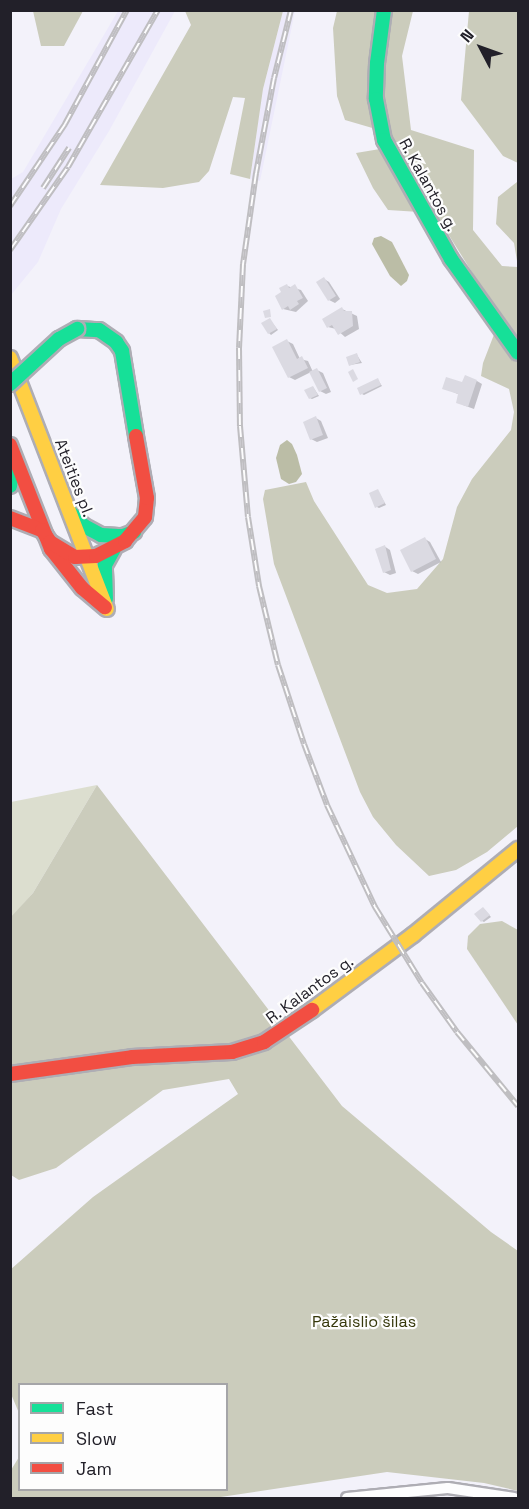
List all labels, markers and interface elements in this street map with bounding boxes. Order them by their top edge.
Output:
north arrow [451,18,511,78]
text: N [456,25,478,47]
street label: R. Kalantos g. [394,135,462,235]
street label: Ateities pl. [50,436,98,520]
street label: R. Kalantos g. [262,952,358,1028]
park label: Pažaislio šilas [312,1312,416,1332]
legend [18,1383,228,1491]
text: Fast [76,1397,113,1420]
text: Slow [76,1427,117,1450]
text: Jam [76,1457,112,1480]

